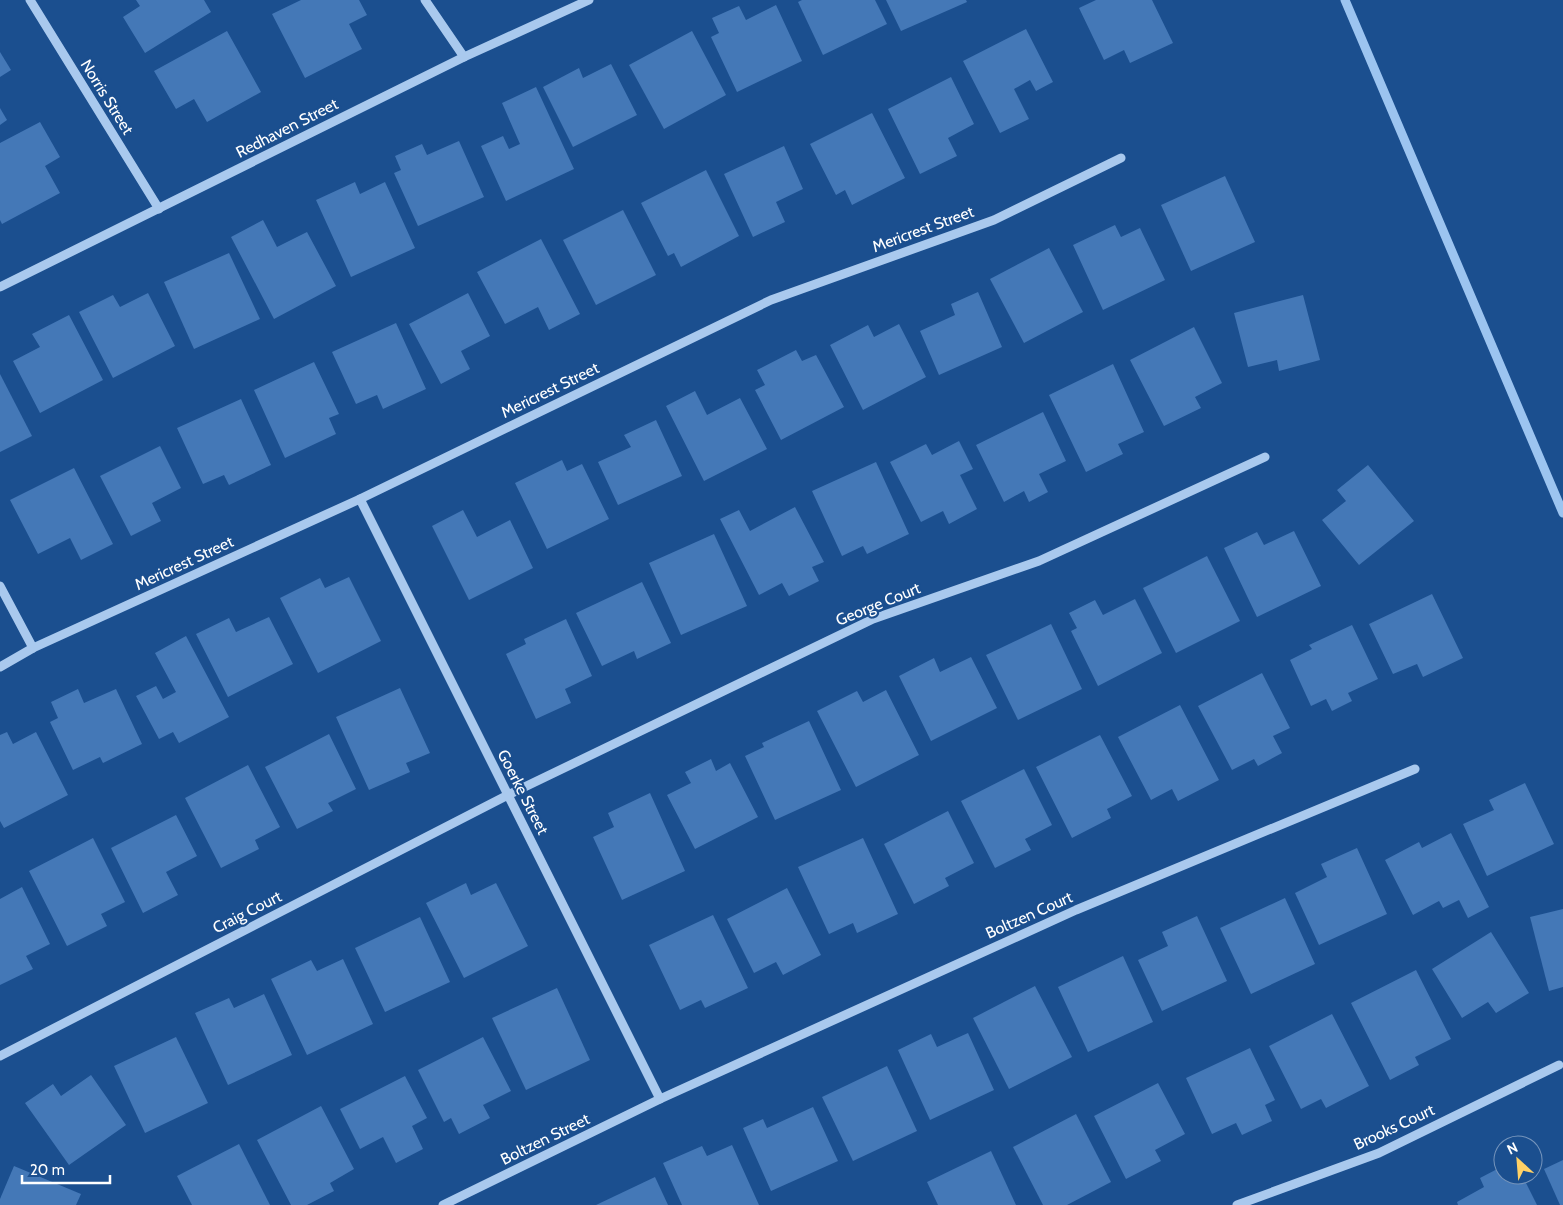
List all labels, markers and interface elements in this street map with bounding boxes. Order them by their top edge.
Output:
street label: Norris Street [77,56,138,138]
street label: Redhaven Street [233,94,342,162]
street label: Mericrest Street [870,202,977,256]
street label: Mericrest Street [498,358,603,422]
street label: Mericrest Street [132,532,237,594]
street label: George Court [833,578,924,630]
street label: Goerke Street [494,746,553,838]
street label: Craig Court [209,886,285,937]
street label: Boltzen Court [983,887,1076,943]
street label: Brooks Court [1351,1100,1438,1154]
street label: Boltzen Street [497,1109,593,1169]
north arrow [1493,1135,1543,1185]
text: N [1504,1138,1521,1159]
scale bar [22,1152,110,1184]
text: 20 m [30,1161,65,1179]

